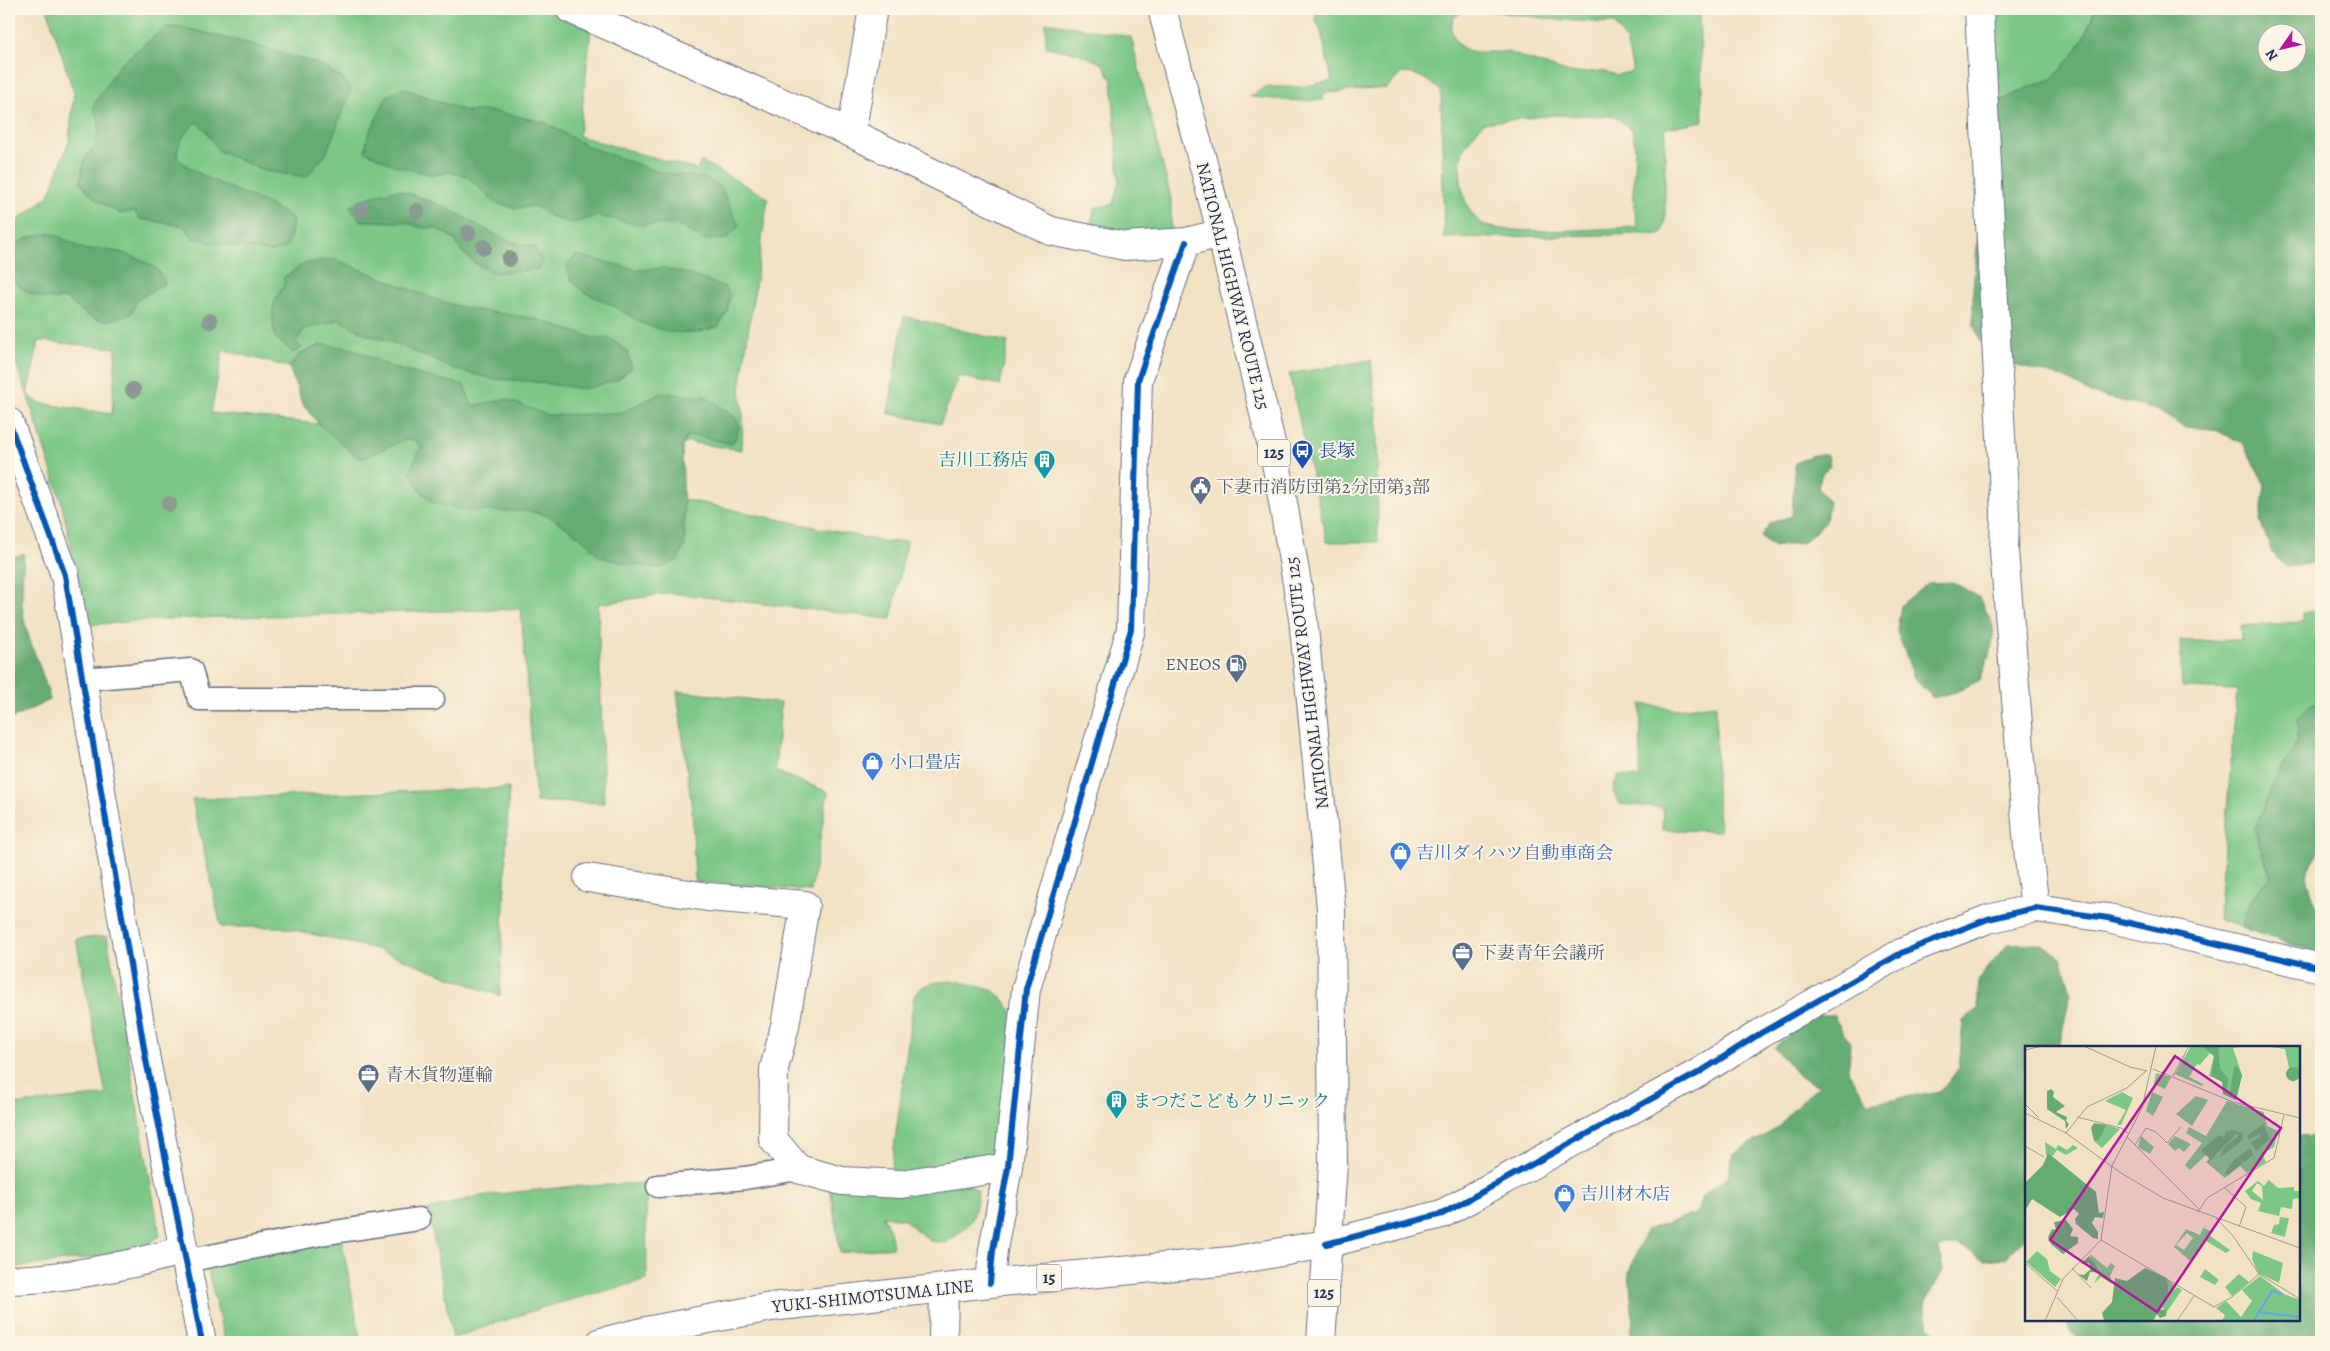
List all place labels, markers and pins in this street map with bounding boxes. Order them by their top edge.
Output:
bus stop icon: 長塚 [1291,439,1315,470]
place label: 長塚 [1319,439,1355,463]
place label: 吉川工務店 [938,448,1028,472]
building icon: 吉川工務店 [1032,448,1056,479]
public building icon: 下妻市消防団第2分団第3部 [1188,475,1212,506]
place label: 下妻市消防団第2分団第3部 [1216,475,1430,499]
place label: ENEOS [1165,652,1221,676]
fuel station icon: ENEOS [1225,652,1249,683]
shop icon: 小口畳店 [861,750,885,781]
place label: 小口畳店 [889,750,961,774]
shop icon: 吉川ダイハツ自動車商会 [1388,841,1412,872]
place label: 吉川ダイハツ自動車商会 [1416,841,1613,865]
office icon: 下妻青年会議所 [1451,941,1475,972]
place label: 下妻青年会議所 [1479,941,1605,965]
office icon: 青木貨物運輸 [357,1063,381,1094]
place label: 青木貨物運輸 [385,1063,493,1087]
building icon: まつだこどもクリニック [1105,1089,1129,1120]
place label: まつだこどもクリニック [1133,1089,1330,1113]
shop icon: 吉川材木店 [1552,1182,1576,1213]
place label: 吉川材木店 [1580,1182,1670,1206]

